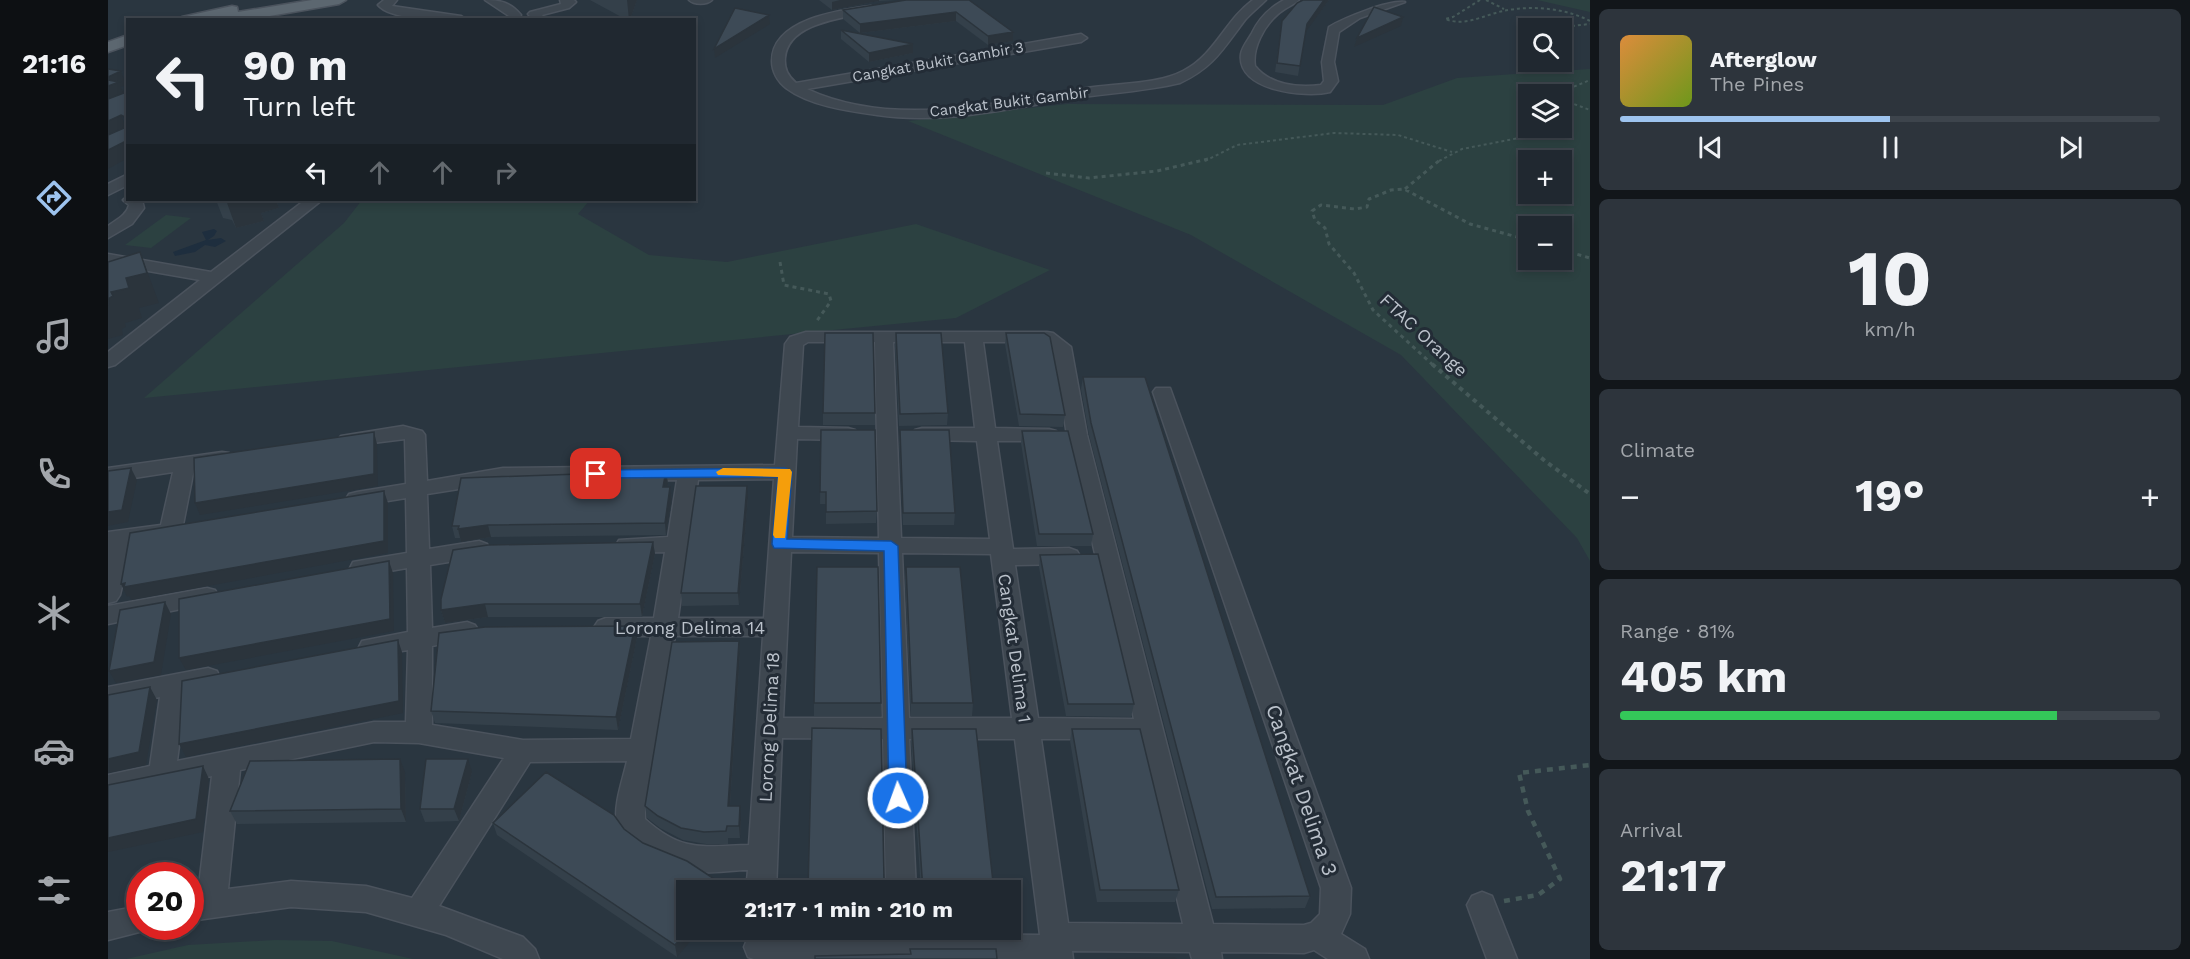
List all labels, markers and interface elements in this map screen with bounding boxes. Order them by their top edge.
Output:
map controls [1518,18,1572,270]
button: search [1518,18,1572,72]
street label: Cangkat Bukit Gambir 3 [851,38,1025,86]
text: 90 m [243,41,347,90]
icon: left [144,42,222,120]
text: Afterglow [1710,47,1817,72]
text: 21:16 [22,48,86,80]
text: The Pines [1710,72,1804,96]
street label: Cangkat Bukit Gambir [928,83,1090,121]
button: layers [1518,84,1572,138]
text: Turn left [243,91,355,123]
icon: previous [1694,131,1727,164]
icon: pause [1874,131,1907,164]
icon: next [2054,131,2087,164]
button: + [1518,150,1572,204]
icon: left [300,156,333,189]
icon: ahead [363,156,396,189]
icon: ahead [426,156,459,189]
icon: right [489,156,522,189]
icon: directions [33,177,75,219]
button: − [1518,216,1572,270]
text: 10 [1848,232,1932,324]
street label: FTAC Orange [1376,289,1472,381]
icon: music [33,315,75,357]
text: km/h [1864,317,1916,341]
text: Climate [1620,438,1695,462]
pin [570,448,621,499]
icon: phone [33,453,75,495]
icon: arrive [579,457,612,490]
text: 19° [1855,469,1925,522]
text: − [1620,477,1640,516]
text: + [2140,477,2160,516]
street label: Cangkat Delima 1 [994,572,1036,724]
icon: climate [33,592,75,634]
street label: Lorong Delima 14 [615,617,765,638]
text: Range · 81% [1620,619,1735,643]
text: 405 km [1620,650,1787,703]
street label: Lorong Delima 18 [755,651,783,803]
street label: Cangkat Delima 3 [1261,701,1343,879]
icon: car [33,730,75,772]
position arrow [866,766,930,830]
text: Arrival [1620,818,1682,842]
text: 21:17 [1620,849,1727,902]
speed limit sign: 20 [126,862,204,940]
icon: filters [33,869,75,911]
text: 21:17 · 1 min · 210 m [744,897,953,922]

